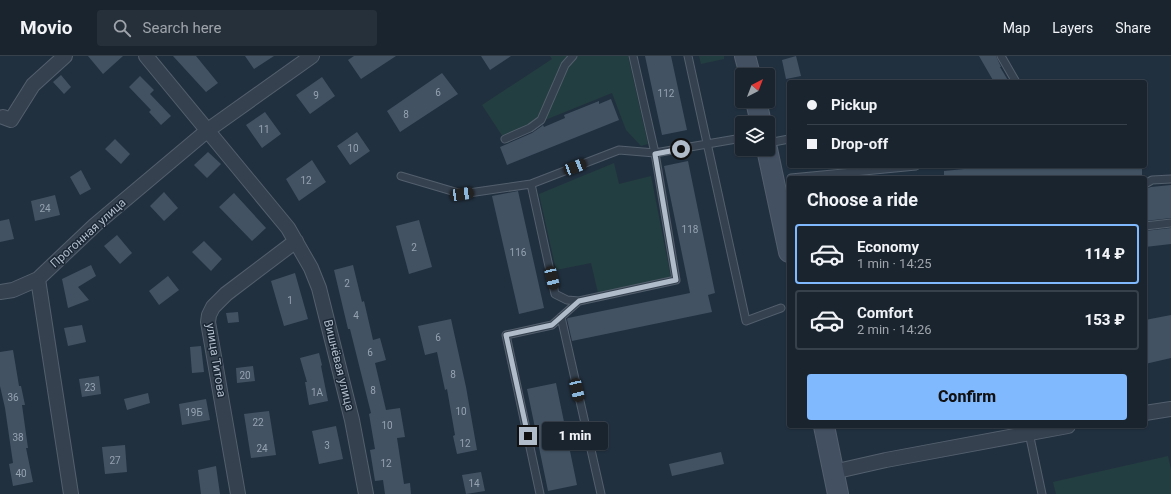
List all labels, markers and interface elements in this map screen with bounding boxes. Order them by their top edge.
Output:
search box [97,10,377,46]
text: Movio [20,16,73,39]
icon: search [111,17,133,39]
text: Search here [143,19,222,37]
text: Map [1003,20,1030,36]
text: Layers [1052,20,1093,36]
text: Share [1115,20,1151,36]
north arrow [735,68,775,108]
map controls [735,68,775,156]
house number: 6 [435,87,441,98]
house number: 112 [658,88,675,99]
house number: 9 [313,90,319,101]
text: Pickup [831,96,877,114]
house number: 8 [403,109,409,120]
button: layers [735,116,775,156]
house number: 11 [258,124,270,135]
text: Drop-off [831,135,888,153]
route start [672,140,690,158]
house number: 10 [347,143,359,154]
car [562,157,588,177]
house number: 12 [300,175,312,186]
car [449,186,475,202]
text: Choose a ride [807,189,918,210]
street label: Прогонная улица [47,195,129,271]
house number: 24 [39,203,51,214]
house number: 118 [682,224,699,235]
icon: car [809,236,845,272]
text: Economy [857,238,919,256]
house number: 2 [411,242,417,253]
text: 114 ₽ [1085,245,1125,263]
house number: 116 [510,247,527,258]
text: 1 min · 14:25 [857,256,932,271]
car [543,265,561,291]
house number: 2 [344,278,350,289]
house number: 1 [287,295,293,306]
icon: car [809,302,845,338]
text: Comfort [857,304,913,322]
house number: 4 [353,310,359,321]
text: 153 ₽ [1085,311,1125,329]
street label: Вишнёвая улица [321,318,357,412]
street label: улица Титова [203,322,229,398]
text: 2 min · 14:26 [857,322,932,337]
house number: 6 [435,332,441,343]
house number: 6 [367,347,373,358]
house number: 8 [450,369,456,380]
house number: 20 [239,370,251,381]
button: Confirm [807,374,1127,420]
car [568,377,586,403]
house number: 23 [84,382,96,393]
house number: 8 [370,385,376,396]
house number: 1А [311,387,324,398]
house number: 36 [7,392,19,403]
house number: 10 [455,406,467,417]
house number: 19Б [185,407,203,418]
house number: 22 [252,417,264,428]
house number: 10 [381,420,393,431]
callout: 1 min [542,422,608,450]
route end [519,427,537,445]
text: 1 min [559,428,591,443]
house number: 38 [12,432,24,443]
house number: 12 [459,438,471,449]
house number: 3 [324,440,330,451]
house number: 24 [256,443,268,454]
house number: 27 [109,455,121,466]
house number: 12 [380,458,392,469]
house number: 40 [15,468,27,479]
house number: 14 [468,478,480,489]

